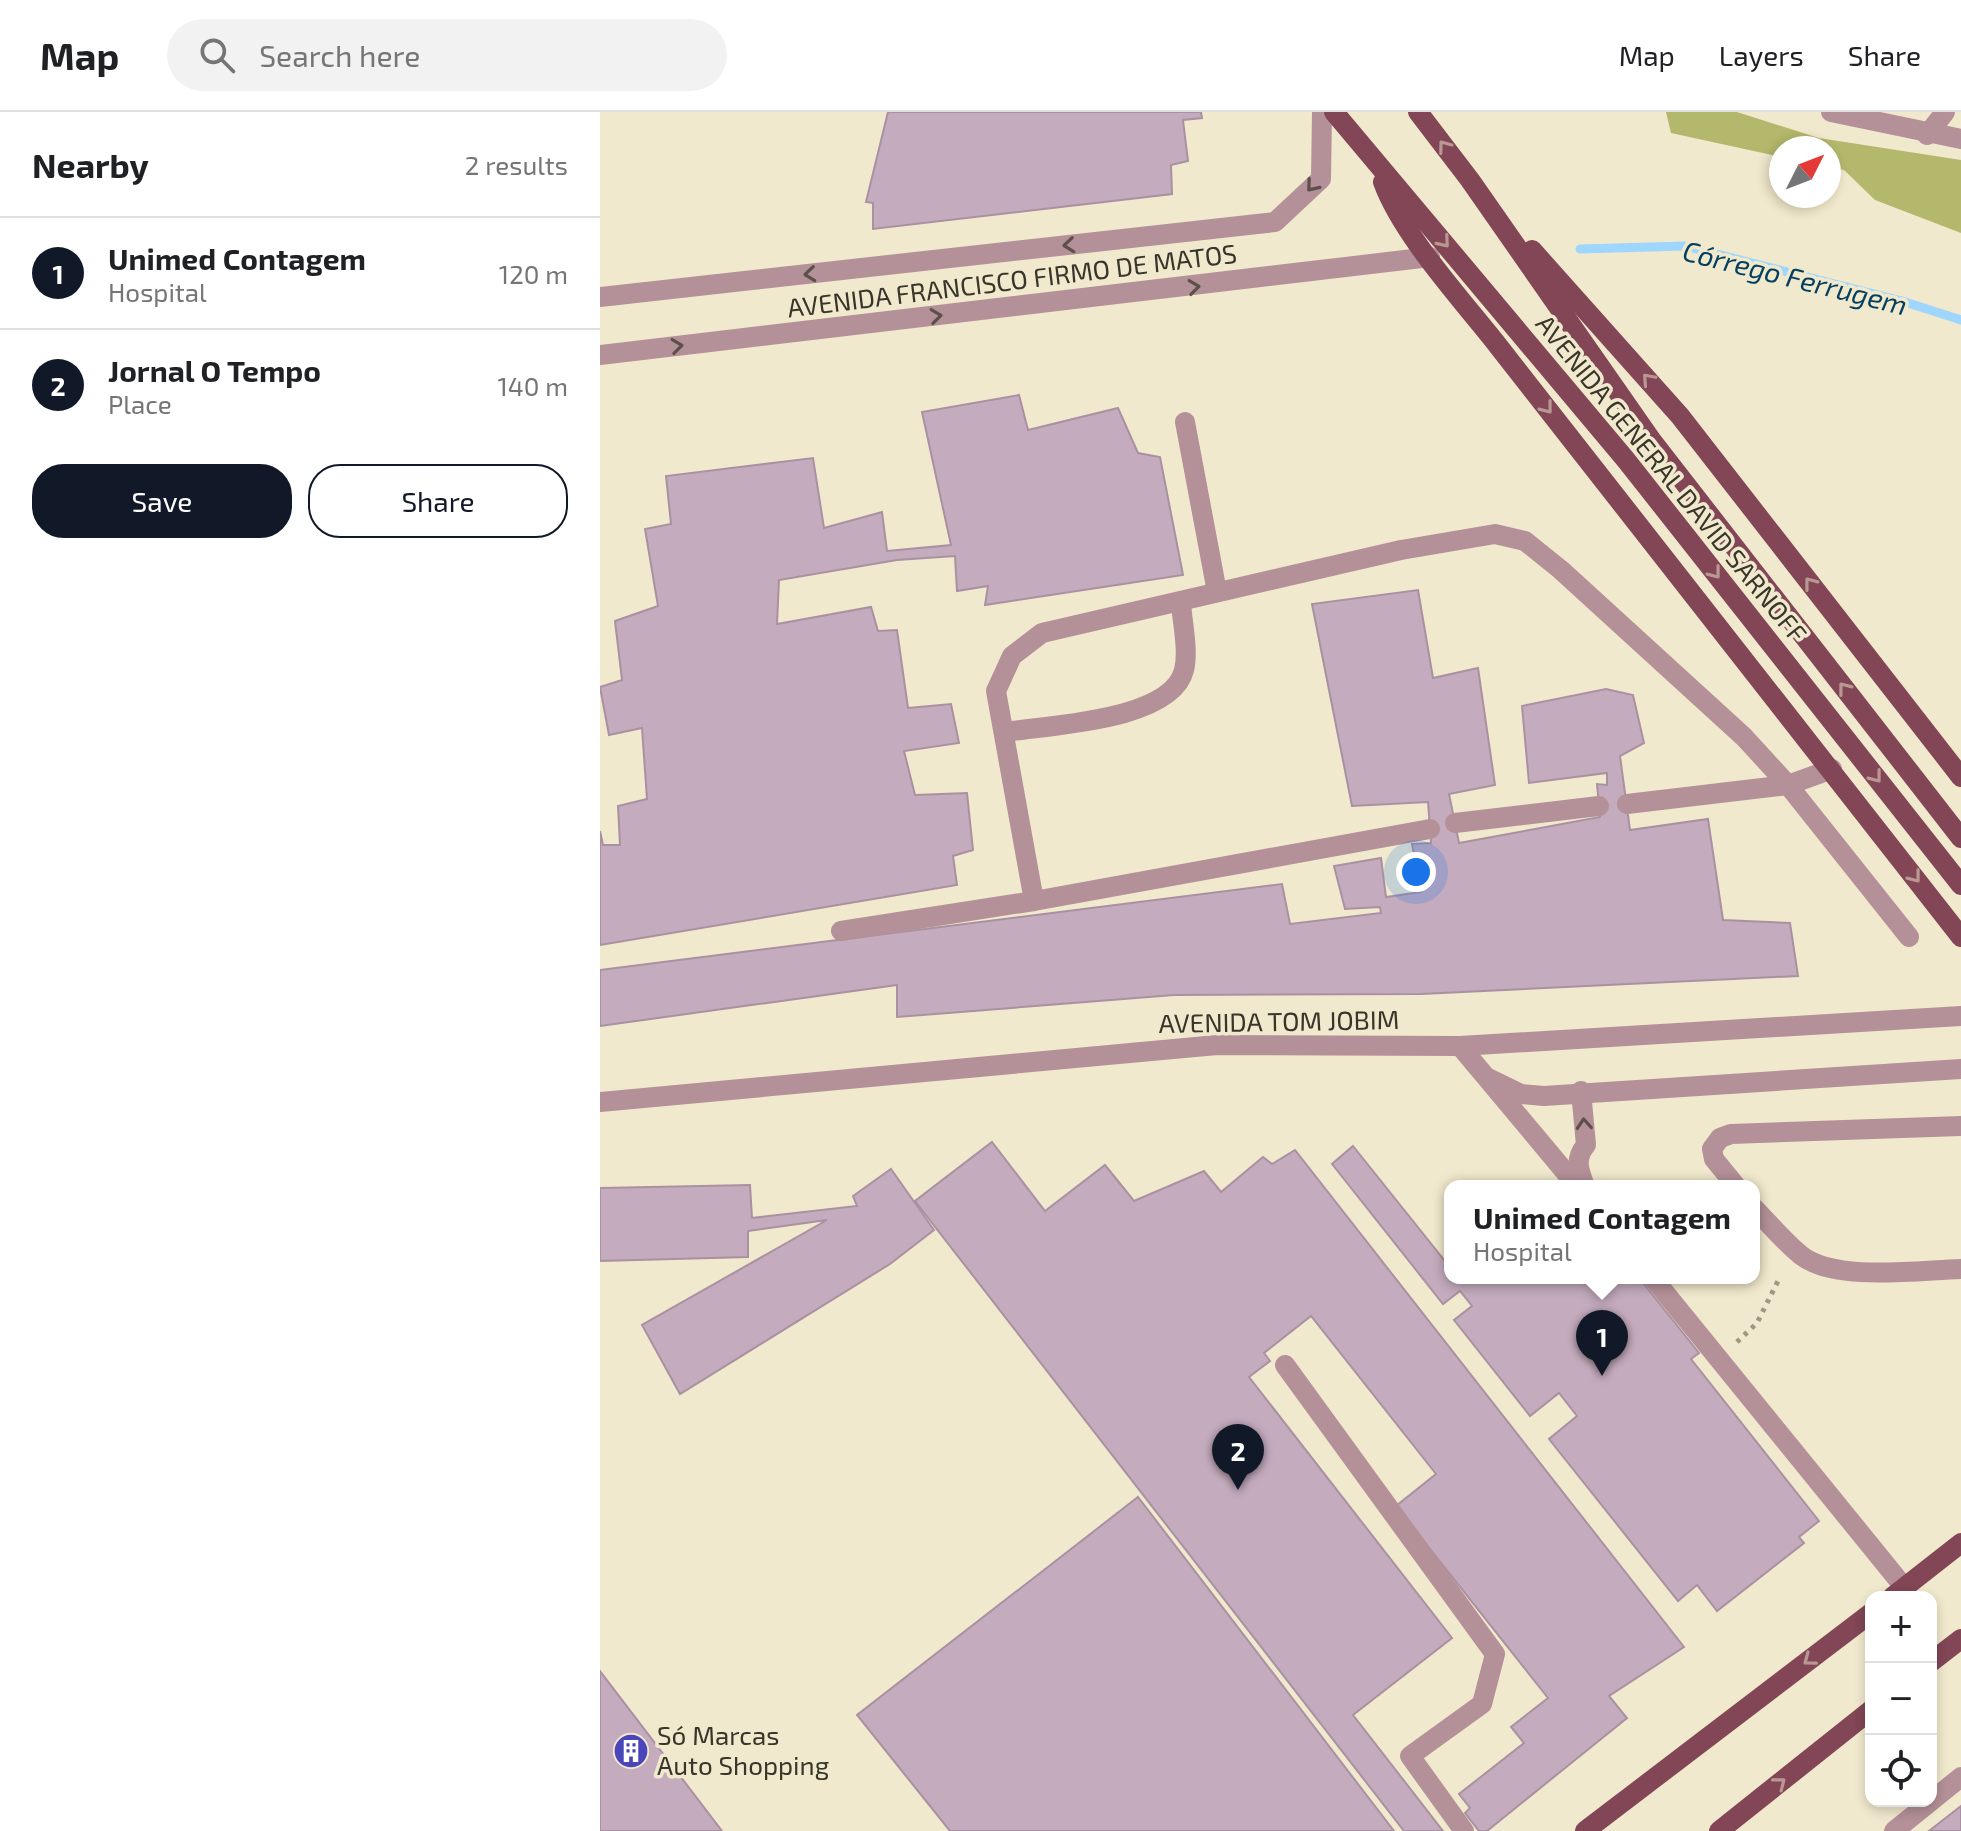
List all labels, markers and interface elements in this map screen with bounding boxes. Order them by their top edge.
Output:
search box [167,19,727,91]
text: Map [40,32,119,78]
icon: search [195,33,239,77]
text: Search here [259,37,420,73]
text: Map [1619,38,1675,72]
text: Layers [1719,38,1804,72]
text: Share [1848,38,1921,72]
north arrow [1769,136,1841,208]
one-way arrow [1439,140,1453,155]
text: Nearby [32,144,149,185]
text: 2 results [465,149,568,180]
one-way arrow [1308,177,1322,192]
one-way arrow [1434,233,1449,248]
water label: Córrego Ferrugem [1679,233,1911,321]
street label: AVENIDA FRANCISCO FIRMO DE MATOS [785,237,1238,322]
one-way arrow [1062,237,1075,254]
text: Unimed Contagem [108,240,366,276]
text: 1 [52,258,64,289]
text: 120 m [499,258,568,289]
one-way arrow [803,265,816,282]
text: Hospital [108,276,207,307]
one-way arrow [1188,278,1201,295]
one-way arrow [930,308,943,325]
street label: AVENIDA GENERAL DAVID SARNOFF [1530,308,1814,648]
one-way arrow [671,338,684,355]
text: Jornal O Tempo [108,352,321,388]
text: 2 [50,370,66,401]
text: 140 m [497,370,568,401]
one-way arrow [1643,374,1657,389]
text: Place [108,388,172,419]
one-way arrow [1537,399,1552,413]
button: Save [32,464,292,538]
button: Share [308,464,568,538]
one-way arrow [1706,564,1720,579]
one-way arrow [1805,577,1820,592]
one-way arrow [1840,682,1854,697]
one-way arrow [1867,768,1881,783]
your location [1396,852,1436,892]
one-way arrow [1905,868,1919,883]
street label: AVENIDA TOM JOBIM [1158,1003,1400,1038]
one-way arrow [1576,1117,1593,1130]
popup [1444,1180,1760,1284]
text: Unimed Contagem [1473,1199,1731,1235]
text: Hospital [1473,1235,1572,1266]
pin: 1 [1576,1310,1628,1376]
pin: 2 [1212,1424,1264,1490]
map controls [1865,1591,1937,1807]
button: + [1865,1591,1937,1663]
one-way arrow [1803,1651,1818,1665]
button: − [1865,1663,1937,1735]
place label: Só Marcas Auto Shopping [657,1719,829,1780]
building icon: Só Marcas Auto Shopping [612,1732,650,1770]
button: locate [1865,1735,1937,1807]
one-way arrow [1771,1778,1786,1792]

